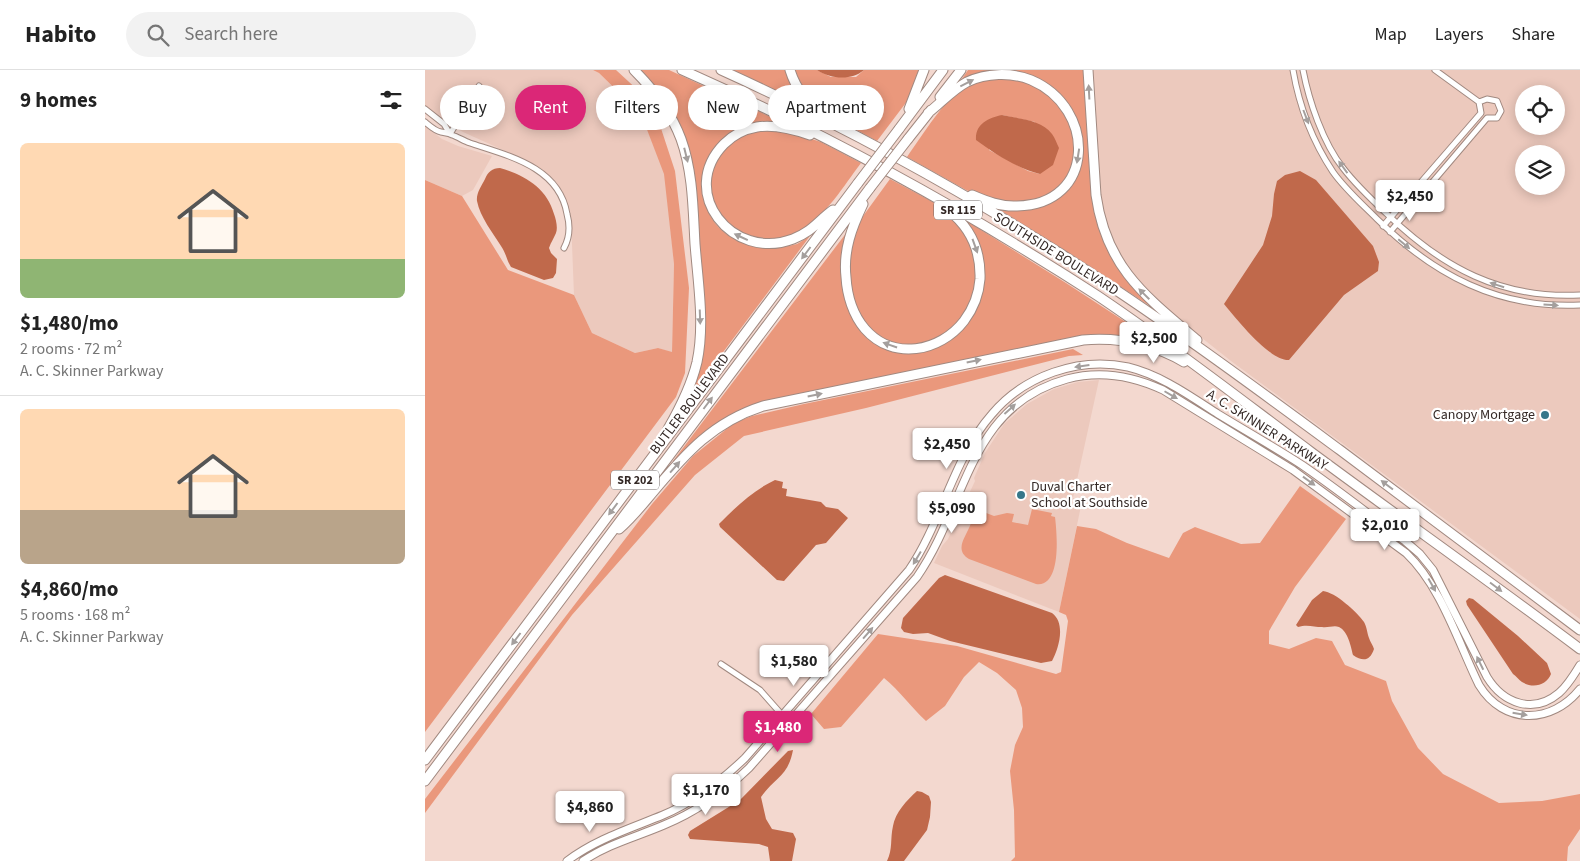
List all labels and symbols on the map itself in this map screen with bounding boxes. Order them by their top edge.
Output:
one-way arrow [959,79,974,88]
one-way arrow [1085,84,1093,100]
one-way arrow [1302,110,1310,125]
one-way arrow [682,148,690,163]
one-way arrow [1074,148,1082,164]
one-way arrow [1338,160,1348,174]
pin: $2,450 [1369,180,1451,222]
road number: SR 115 [934,200,982,220]
street label: SOUTHSIDE BOULEVARD [990,207,1122,301]
one-way arrow [734,233,749,242]
one-way arrow [972,238,979,253]
one-way arrow [1397,238,1410,249]
one-way arrow [800,246,811,259]
one-way arrow [1490,280,1505,288]
one-way arrow [1138,288,1150,300]
one-way arrow [1543,302,1559,310]
one-way arrow [697,309,705,325]
pin: $2,500 [1113,322,1195,364]
one-way arrow [883,341,898,349]
street label: BUTLER BOULEVARD [645,349,735,459]
one-way arrow [967,357,983,365]
one-way arrow [1073,362,1089,370]
street label: A. C. SKINNER PARKWAY [1203,385,1332,476]
one-way arrow [808,390,824,398]
one-way arrow [1164,391,1179,399]
one-way arrow [703,397,714,410]
one-way arrow [1004,403,1016,415]
place label: Canopy Mortgage [1433,405,1535,425]
marker: Canopy Mortgage [1539,409,1551,421]
pin: $2,450 [906,428,988,470]
one-way arrow [669,460,680,473]
road number: SR 202 [611,470,659,490]
one-way arrow [1302,476,1316,486]
place label: Duval Charter School at Southside [1031,477,1148,513]
one-way arrow [1380,480,1394,490]
marker: Duval Charter School at Southside [1015,489,1027,501]
pin: $5,090 [911,492,993,534]
one-way arrow [608,502,619,515]
pin: $2,010 [1344,508,1426,551]
one-way arrow [912,552,921,565]
one-way arrow [1428,578,1436,593]
one-way arrow [1489,581,1502,592]
one-way arrow [862,627,874,639]
one-way arrow [510,632,521,645]
pin: $1,580 [753,644,835,687]
one-way arrow [1476,656,1484,670]
pin: $1,480 [737,710,819,753]
one-way arrow [1512,710,1528,718]
pin: $1,170 [665,774,747,816]
pin: $4,860 [549,790,631,833]

